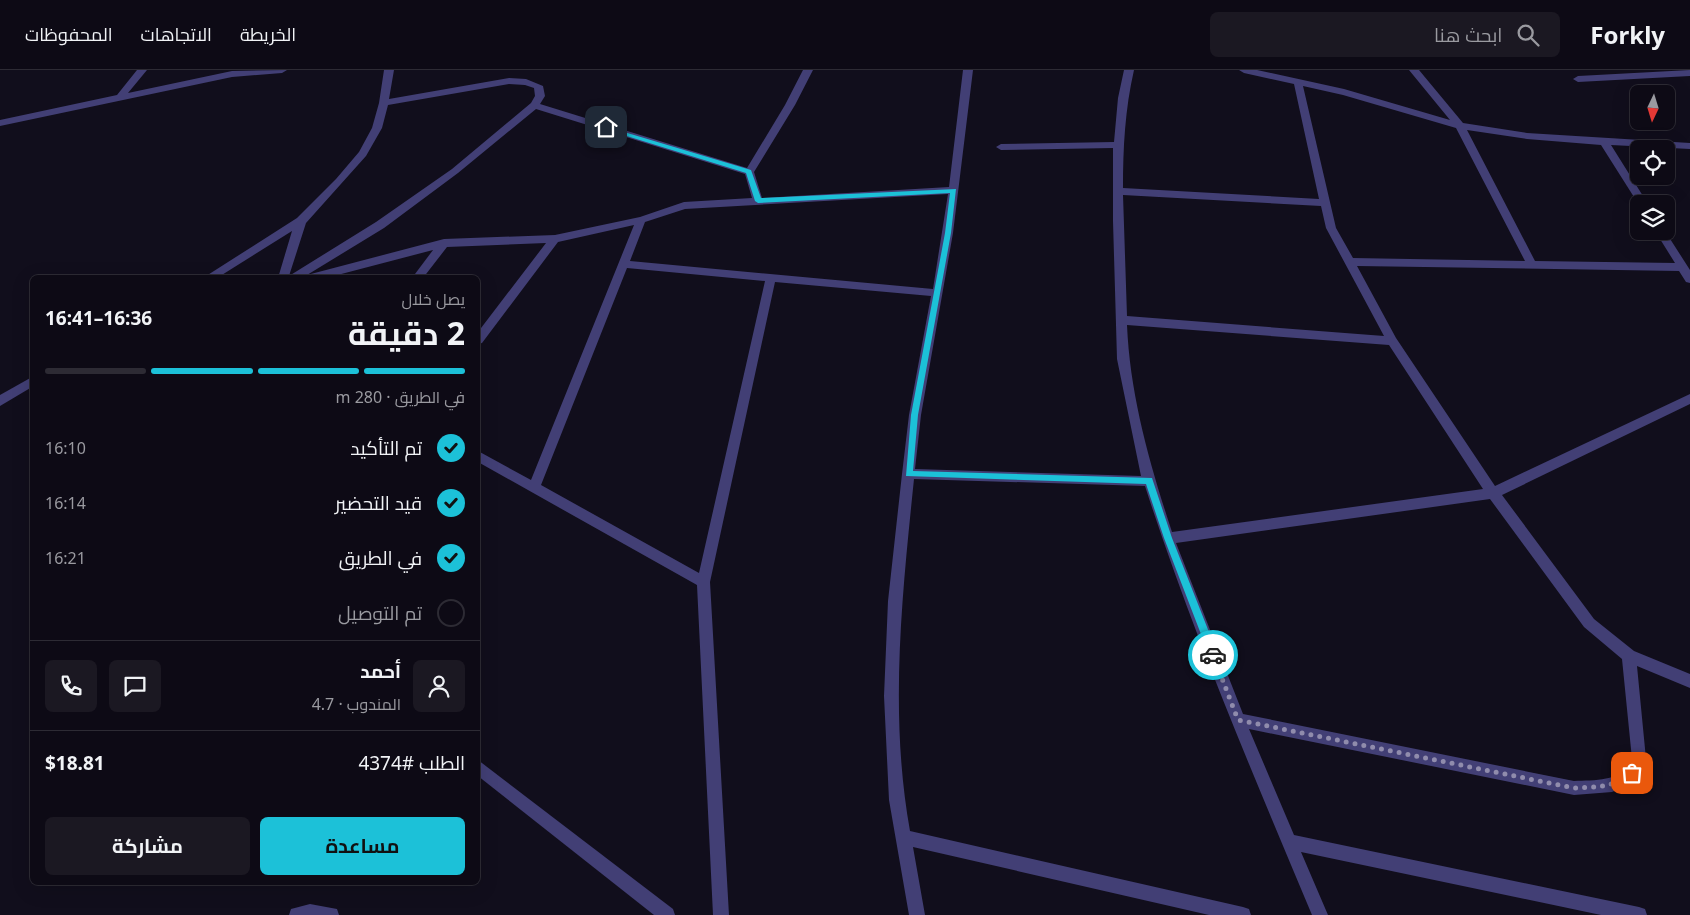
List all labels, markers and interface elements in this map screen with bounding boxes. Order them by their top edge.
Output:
search box [1210,12,1560,57]
text: Forkly [1590,18,1665,51]
icon: search [1514,21,1542,49]
text: المحفوظات [25,22,113,46]
text: الاتجاهات [141,22,212,46]
text: الخريطة [240,22,296,46]
text: ابحث هنا [1434,22,1502,48]
north arrow [1630,85,1675,130]
map controls [1630,85,1675,240]
pin [585,106,627,148]
icon: home [592,113,620,141]
button: locate [1630,140,1675,185]
button: layers [1630,195,1675,240]
text: يصل خلال [401,288,465,310]
text: 16:36–16:41 [45,305,152,331]
text: 2 دقيقة [348,311,465,354]
text: في الطريق · 280 m [336,386,465,408]
icon: check [437,434,465,462]
text: تم التأكيد [350,435,422,461]
text: 16:10 [45,437,86,459]
icon: check [437,489,465,517]
text: قيد التحضير [335,490,422,516]
text: 16:14 [45,492,86,514]
icon: check [437,544,465,572]
text: في الطريق [339,545,422,571]
text: 16:21 [45,547,86,569]
text: تم التوصيل [338,600,422,626]
courier [1188,630,1238,680]
icon: car [1199,641,1227,669]
text: أحمد [360,658,401,684]
button: phone [45,660,97,712]
button: chat [109,660,161,712]
button: person [413,660,465,712]
text: المندوب · 4.7 [312,693,401,715]
text: $18.81 [45,750,105,776]
text: الطلب #4374 [358,750,465,776]
pin [1611,752,1653,794]
icon: bag [1618,759,1646,787]
button: مشاركة [45,817,250,875]
button: مساعدة [260,817,465,875]

